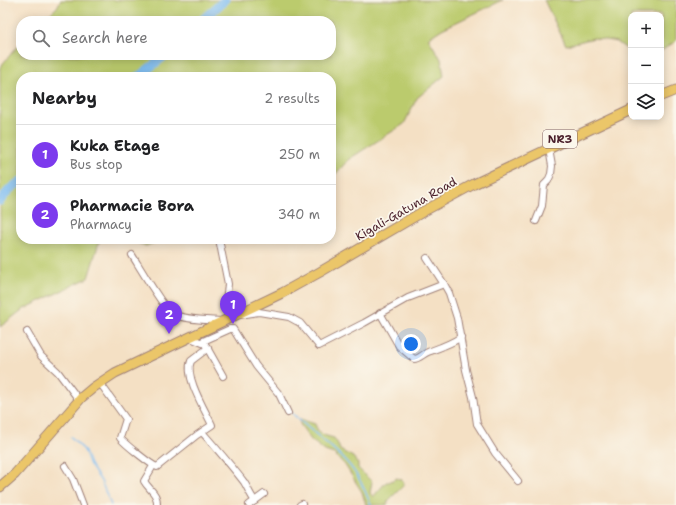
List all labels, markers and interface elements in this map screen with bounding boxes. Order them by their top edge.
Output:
map controls [628,12,664,120]
button: + [628,12,664,48]
search box [16,16,336,60]
icon: search [30,27,52,49]
text: Search here [62,28,148,48]
button: − [628,48,664,84]
button: layers [628,84,664,120]
text: Nearby [32,87,97,109]
text: 2 results [264,90,320,107]
road number: NR3 [543,130,577,148]
text: Kuka Etage [70,136,160,156]
text: 1 [42,146,48,163]
text: 250 m [279,146,320,163]
text: Bus stop [70,156,122,173]
street label: Kigali-Gatuna Road [352,173,460,245]
text: Pharmacie Bora [70,196,194,216]
text: 2 [40,206,50,223]
text: 340 m [278,206,320,223]
text: Pharmacy [70,216,132,233]
pin: 1 [220,291,246,324]
pin: 2 [156,301,182,334]
your location [401,334,421,354]

